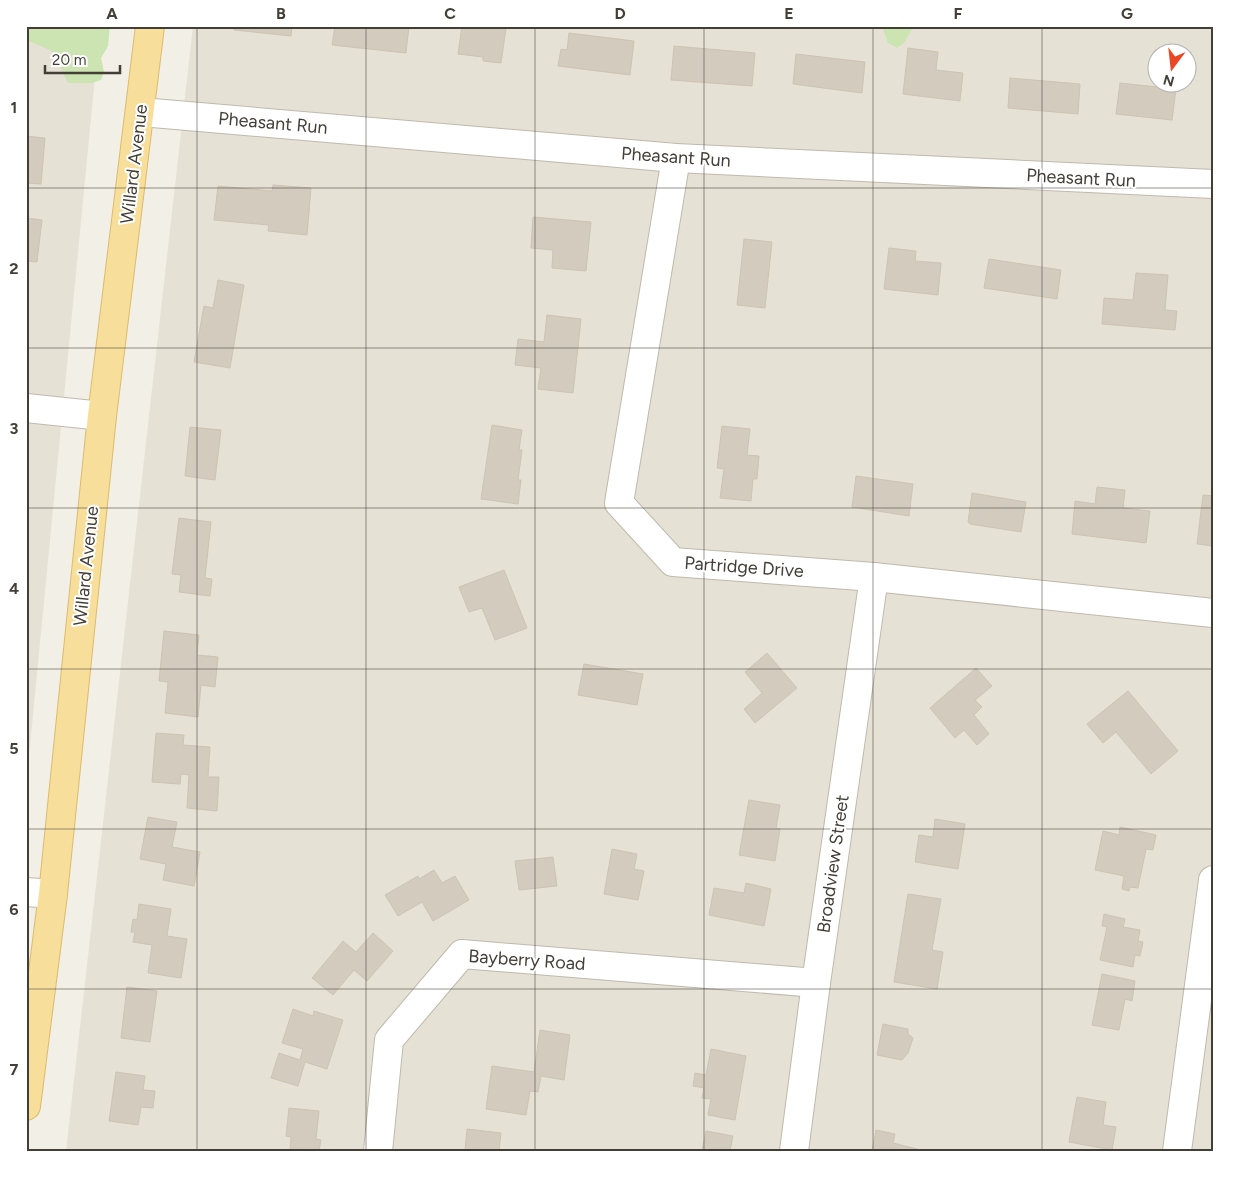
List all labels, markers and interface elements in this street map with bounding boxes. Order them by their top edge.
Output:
text: A [106,4,118,23]
text: B [276,4,286,23]
text: C [444,4,456,23]
text: D [614,4,626,23]
text: E [784,4,794,23]
text: F [954,4,963,23]
text: G [1121,4,1133,23]
scale bar [45,42,120,74]
north arrow [1146,42,1196,92]
text: 20 m [52,51,86,69]
text: N [1161,70,1176,90]
text: 1 [11,98,17,117]
street label: Willard Avenue [116,103,152,225]
street label: Pheasant Run [217,107,329,139]
street label: Pheasant Run [621,142,731,172]
street label: Pheasant Run [1026,164,1136,192]
text: 2 [9,259,19,278]
text: 3 [10,419,19,438]
street label: Willard Avenue [69,505,103,627]
street label: Partridge Drive [684,552,805,582]
text: 4 [9,579,19,598]
text: 5 [9,739,19,758]
street label: Broadview Street [812,793,854,935]
text: 6 [9,900,19,919]
street label: Bayberry Road [468,945,586,975]
text: 7 [10,1060,19,1079]

